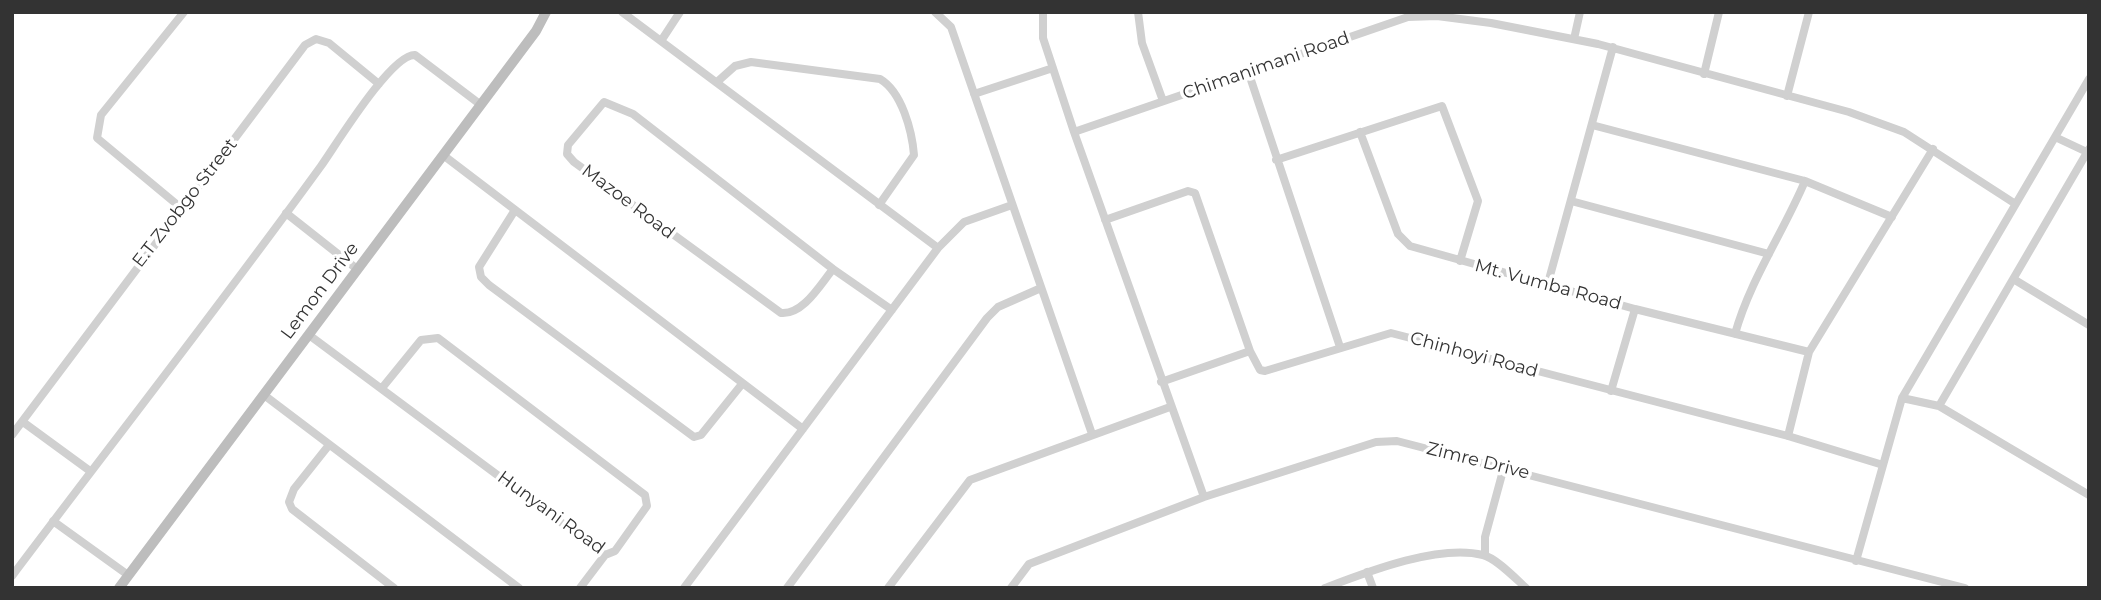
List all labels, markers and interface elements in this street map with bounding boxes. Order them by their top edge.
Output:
street label: Chimanimani Road [1180,27,1352,105]
street label: E.T Zvobgo Street [128,134,242,272]
street label: Mazoe Road [577,160,679,244]
street label: Lemon Drive [277,238,363,344]
street label: Mt. Vumba Road [1472,255,1624,315]
street label: Chinhoyi Road [1408,328,1540,382]
street label: Zimre Drive [1424,438,1532,484]
street label: Hunyani Road [493,467,609,559]

